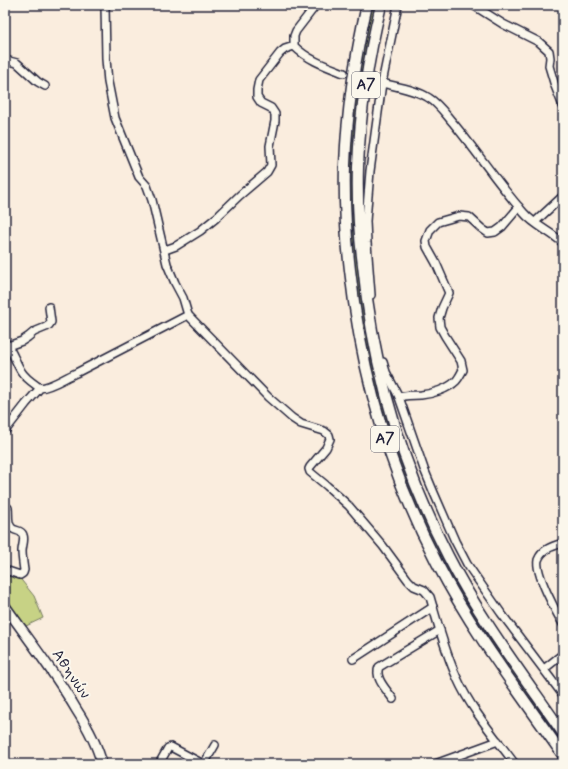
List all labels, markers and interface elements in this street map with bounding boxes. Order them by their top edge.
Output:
road number: Α7 [352,72,380,98]
road number: Α7 [371,426,399,452]
street label: Αθηνών [47,645,95,703]

